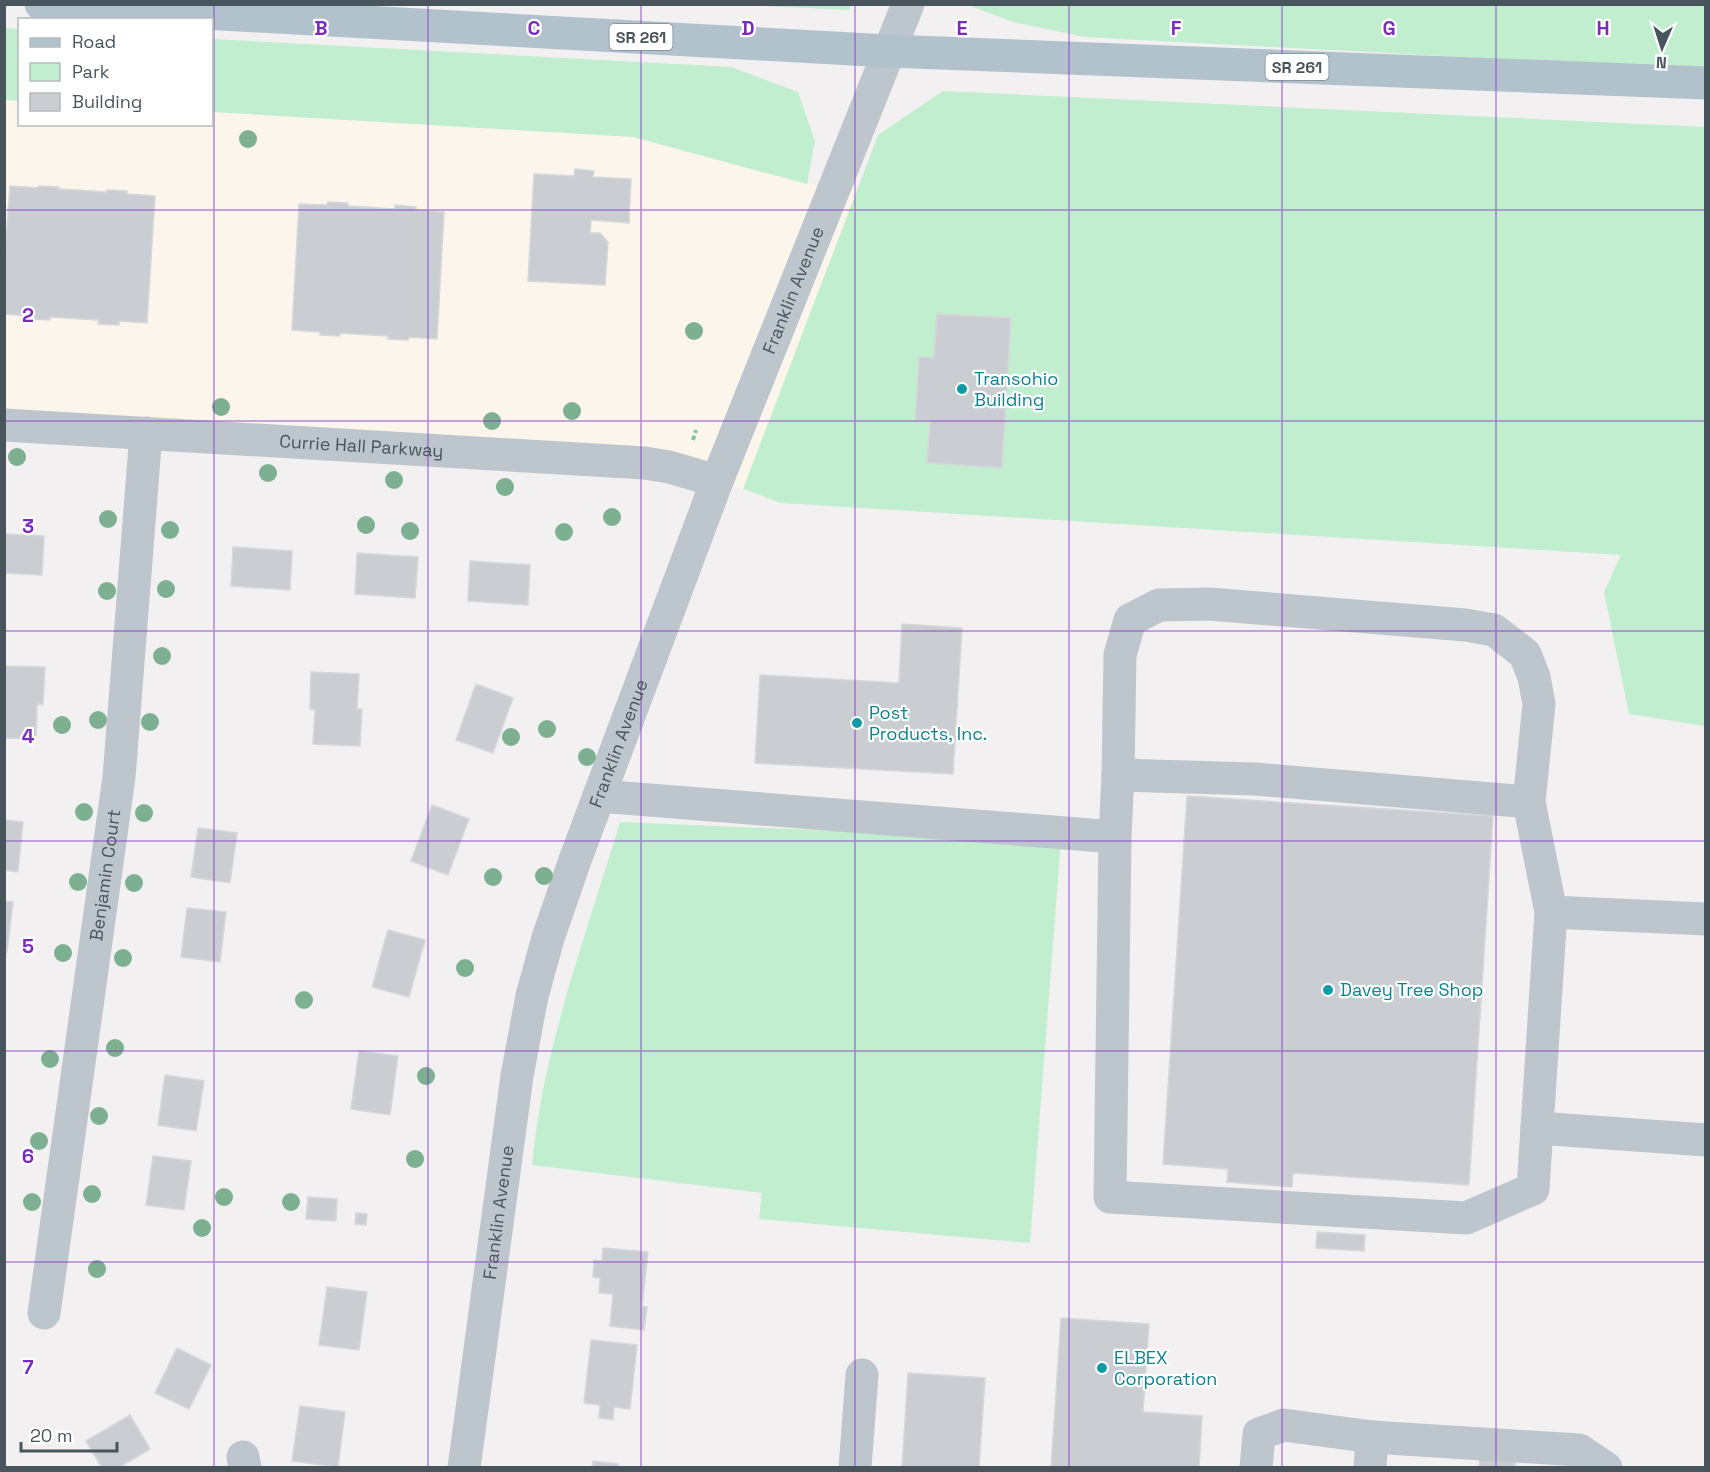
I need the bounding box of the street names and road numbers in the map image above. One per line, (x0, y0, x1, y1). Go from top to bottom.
road number: SR 261 (610, 24, 672, 50)
road number: SR 261 (1266, 54, 1328, 80)
street label: Franklin Avenue (757, 223, 829, 357)
street label: Currie Hall Parkway (279, 429, 444, 462)
street label: Franklin Avenue (584, 676, 653, 811)
street label: Benjamin Court (84, 808, 125, 943)
street label: Franklin Avenue (478, 1144, 519, 1281)

